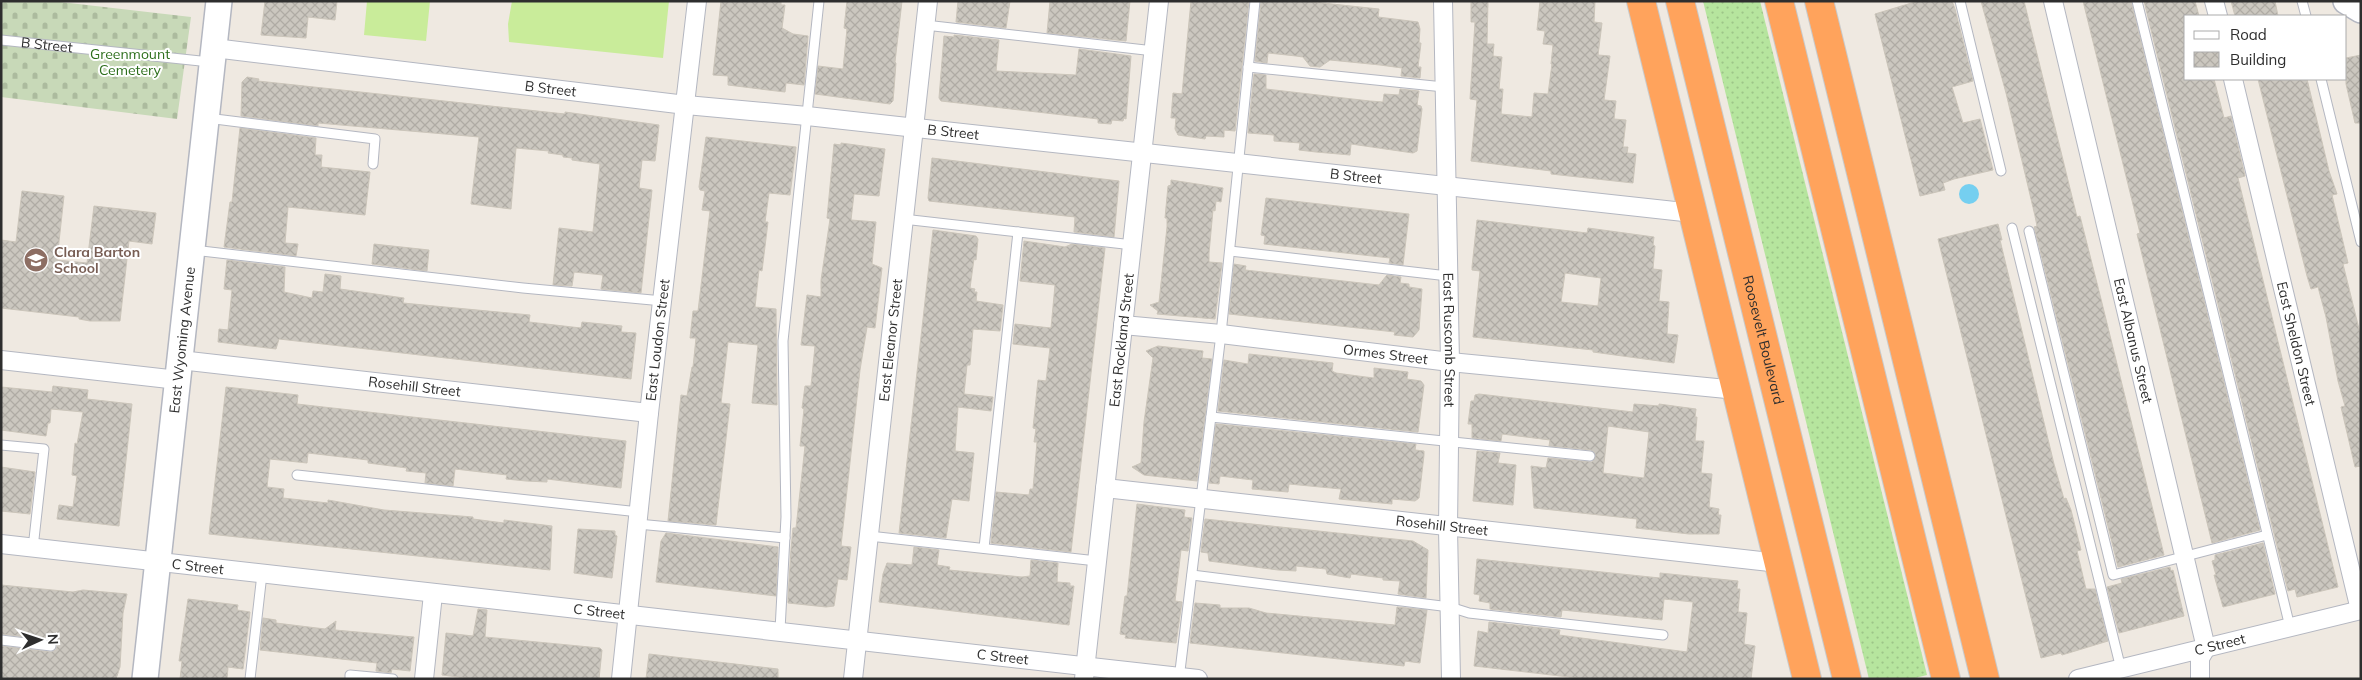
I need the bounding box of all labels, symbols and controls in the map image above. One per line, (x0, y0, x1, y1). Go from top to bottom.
legend (2184, 15, 2347, 80)
text: Road (2230, 25, 2267, 44)
street label: B Street (20, 33, 74, 56)
park label: Greenmount Cemetery (90, 45, 170, 79)
text: Building (2230, 50, 2286, 69)
street label: B Street (524, 77, 578, 101)
street label: B Street (926, 120, 980, 144)
street label: B Street (1329, 164, 1383, 188)
place label: Clara Barton School (54, 243, 140, 277)
school or university icon: Clara Barton School (23, 247, 49, 273)
street label: East Wyoming Avenue (165, 266, 199, 414)
street label: East Rockland Street (1105, 272, 1138, 408)
street label: East Ruscomb Street (1439, 272, 1459, 407)
street label: Roosevelt Boulevard (1739, 273, 1788, 406)
street label: East Albanus Street (2110, 276, 2157, 405)
street label: East Loudon Street (641, 278, 674, 402)
street label: East Eleanor Street (875, 278, 906, 402)
street label: East Sheldon Street (2273, 280, 2320, 407)
street label: Ormes Street (1342, 340, 1429, 368)
street label: Rosehill Street (367, 372, 462, 401)
street label: Rosehill Street (1395, 511, 1489, 540)
street label: C Street (171, 555, 225, 578)
street label: C Street (572, 600, 626, 623)
north arrow (15, 615, 65, 665)
street label: C Street (2192, 629, 2247, 659)
text: N (44, 634, 62, 645)
street label: C Street (976, 645, 1030, 669)

